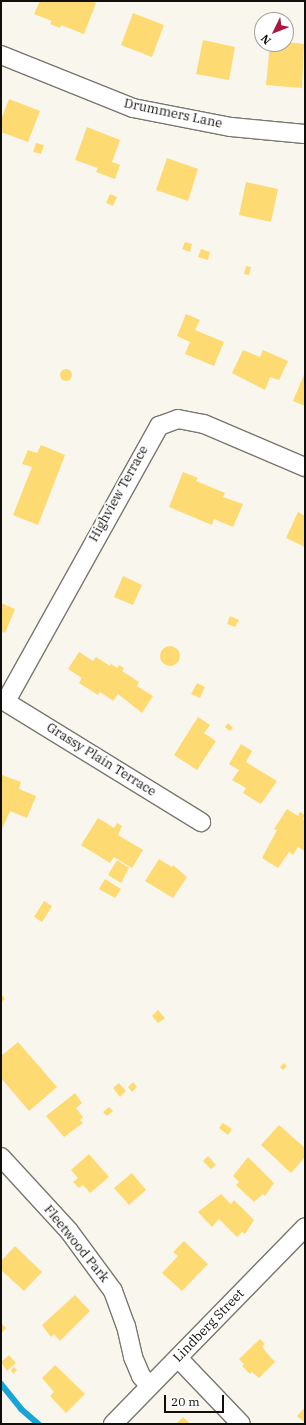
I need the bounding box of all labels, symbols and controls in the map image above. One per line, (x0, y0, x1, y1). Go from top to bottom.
north arrow (254, 12, 294, 52)
text: N (258, 32, 274, 47)
street label: Drummers Lane (122, 96, 224, 132)
street label: Highview Terrace (86, 443, 152, 545)
street label: Grassy Plain Terrace (43, 720, 159, 800)
street label: Fleetwood Park (40, 1202, 112, 1286)
street label: Lindberg Street (170, 1286, 248, 1366)
scale bar (166, 1387, 226, 1413)
text: 20 m (171, 1394, 200, 1409)

